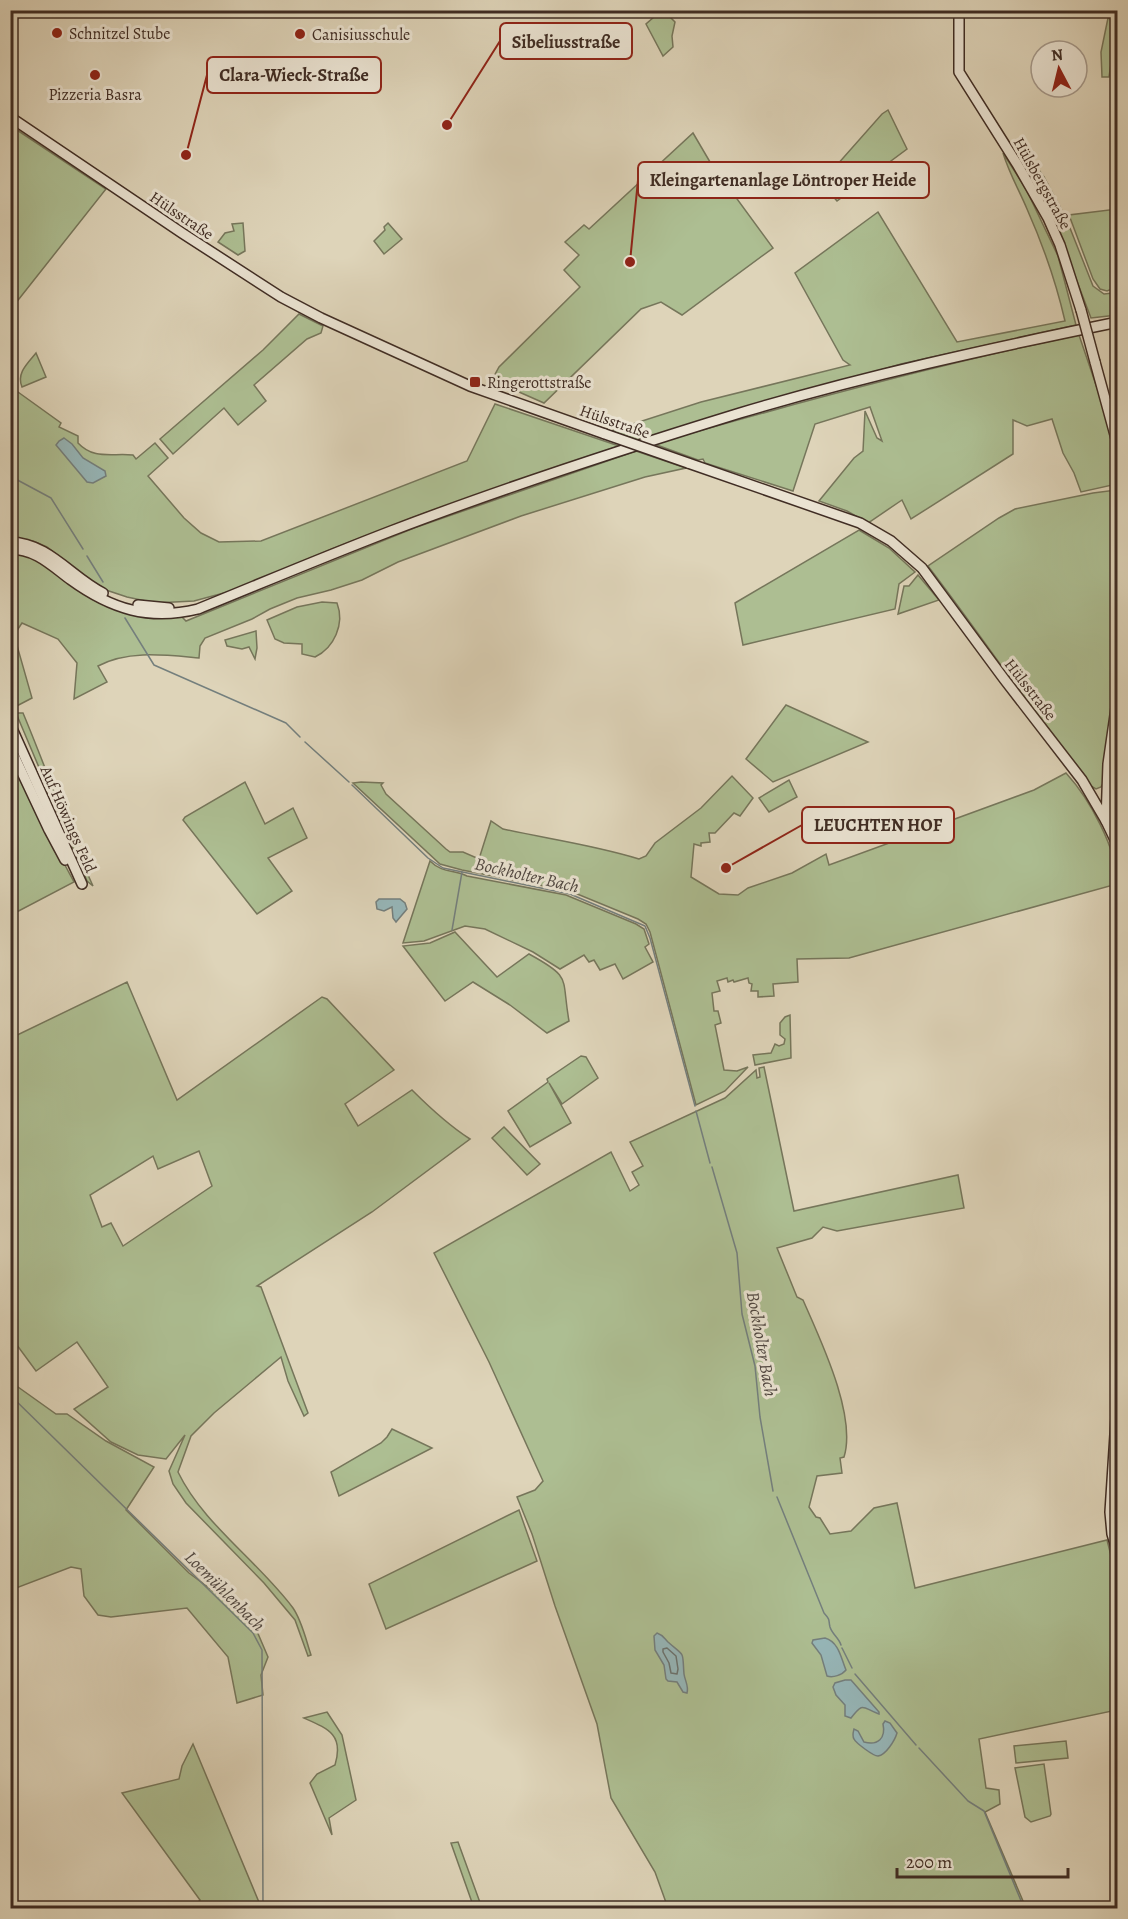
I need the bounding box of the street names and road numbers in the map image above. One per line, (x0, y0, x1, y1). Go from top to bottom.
street label: Hülsbergstraße (1008, 133, 1077, 234)
street label: Hülsstraße (145, 186, 218, 245)
street label: Hülsstraße (577, 400, 653, 444)
street label: Hülsstraße (999, 654, 1061, 725)
street label: Auf Höwings Feld (34, 762, 102, 877)

